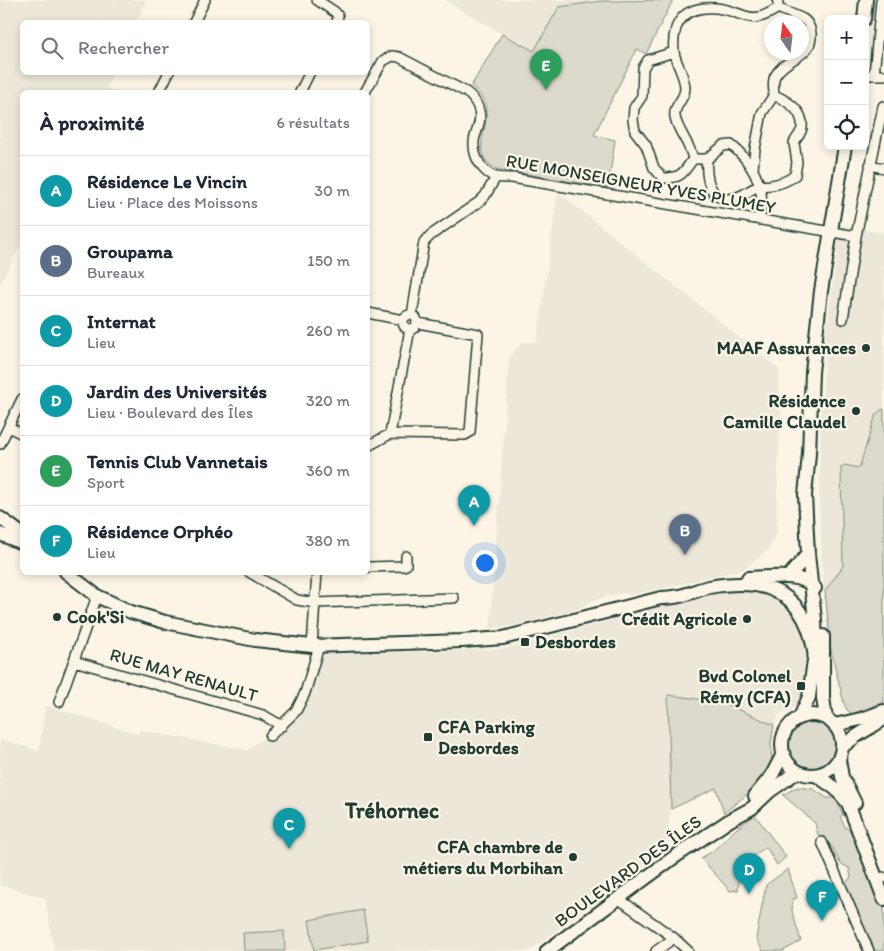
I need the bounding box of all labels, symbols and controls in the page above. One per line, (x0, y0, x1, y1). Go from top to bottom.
north arrow (764, 15, 809, 60)
map controls (824, 15, 869, 150)
button: + (824, 15, 869, 60)
search box (20, 20, 370, 75)
icon: search (38, 34, 66, 62)
text: Rechercher (78, 36, 169, 59)
pin: E (530, 49, 562, 90)
button: − (824, 60, 869, 105)
button: locate (824, 105, 869, 150)
text: À proximité (40, 110, 145, 135)
text: 6 résultats (276, 113, 350, 132)
street label: RUE MONSEIGNEUR YVES PLUMEY (504, 149, 778, 219)
text: Résidence Le Vincin (87, 170, 247, 193)
text: A (51, 181, 61, 200)
text: 30 m (314, 181, 350, 200)
text: Lieu · Place des Moissons (87, 193, 258, 212)
text: Groupama (87, 240, 173, 263)
text: B (51, 251, 61, 270)
text: 150 m (307, 251, 350, 270)
text: Bureaux (87, 263, 145, 282)
text: Internat (87, 310, 156, 333)
text: C (51, 321, 61, 340)
text: 260 m (306, 321, 350, 340)
text: Lieu (87, 333, 116, 352)
place label: MAAF Assurances (717, 337, 856, 359)
marker: MAAF Assurances (860, 342, 872, 354)
text: Jardin des Universités (87, 380, 267, 403)
place label: Résidence Camille Claudel (723, 390, 847, 433)
text: D (51, 391, 61, 410)
text: 320 m (306, 391, 350, 410)
text: Lieu · Boulevard des Îles (87, 403, 253, 422)
marker: Résidence Camille Claudel (850, 405, 862, 417)
text: Tennis Club Vannetais (87, 450, 268, 473)
text: E (52, 461, 60, 480)
text: 360 m (306, 461, 350, 480)
text: Sport (87, 473, 125, 492)
pin: A (458, 485, 490, 526)
pin: B (669, 514, 701, 555)
text: Résidence Orphéo (87, 520, 233, 543)
text: F (52, 531, 60, 550)
text: 380 m (306, 531, 350, 550)
text: Lieu (87, 543, 116, 562)
your location (472, 550, 498, 576)
place label: Cook'Si (67, 606, 124, 628)
place label: Crédit Agricole (621, 608, 737, 630)
marker: Cook'Si (51, 611, 63, 623)
marker: Crédit Agricole (741, 613, 753, 625)
place label: Desbordes (535, 631, 616, 653)
marker: Desbordes (519, 636, 531, 648)
street label: RUE MAY RENAULT (107, 643, 261, 707)
place label: Bvd Colonel Rémy (CFA) (698, 665, 792, 708)
marker: Bvd Colonel Rémy (CFA) (795, 680, 807, 692)
place label: CFA Parking Desbordes (438, 716, 536, 759)
marker: CFA Parking Desbordes (422, 731, 434, 743)
district label: Tréhornec (344, 797, 439, 824)
pin: C (273, 808, 305, 849)
street label: BOULEVARD DES ÎLES (550, 810, 706, 932)
place label: CFA chambre de métiers du Morbihan (402, 836, 564, 879)
marker: CFA chambre de métiers du Morbihan (567, 851, 579, 863)
pin: D (733, 853, 765, 894)
pin: F (806, 880, 838, 921)

